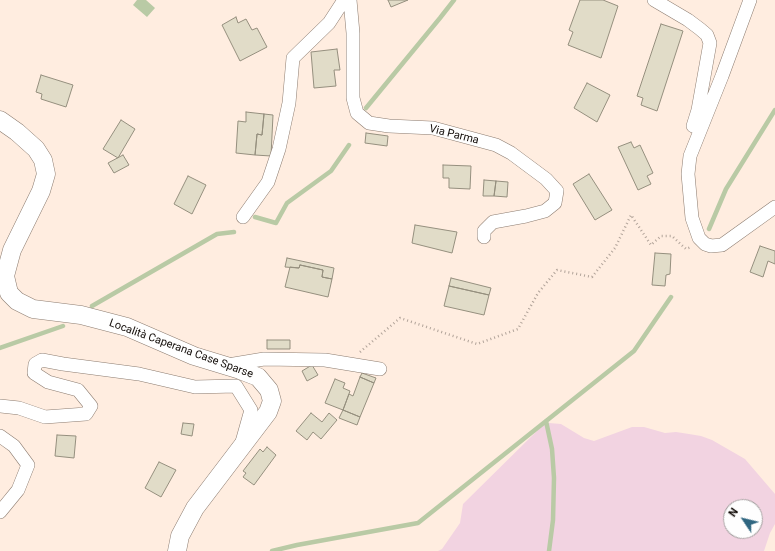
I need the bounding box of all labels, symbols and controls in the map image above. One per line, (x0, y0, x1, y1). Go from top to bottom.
street label: Via Parma (428, 122, 480, 148)
street label: Località Caperana Case Sparse (107, 317, 255, 381)
north arrow (723, 499, 763, 539)
text: N (726, 506, 741, 519)

